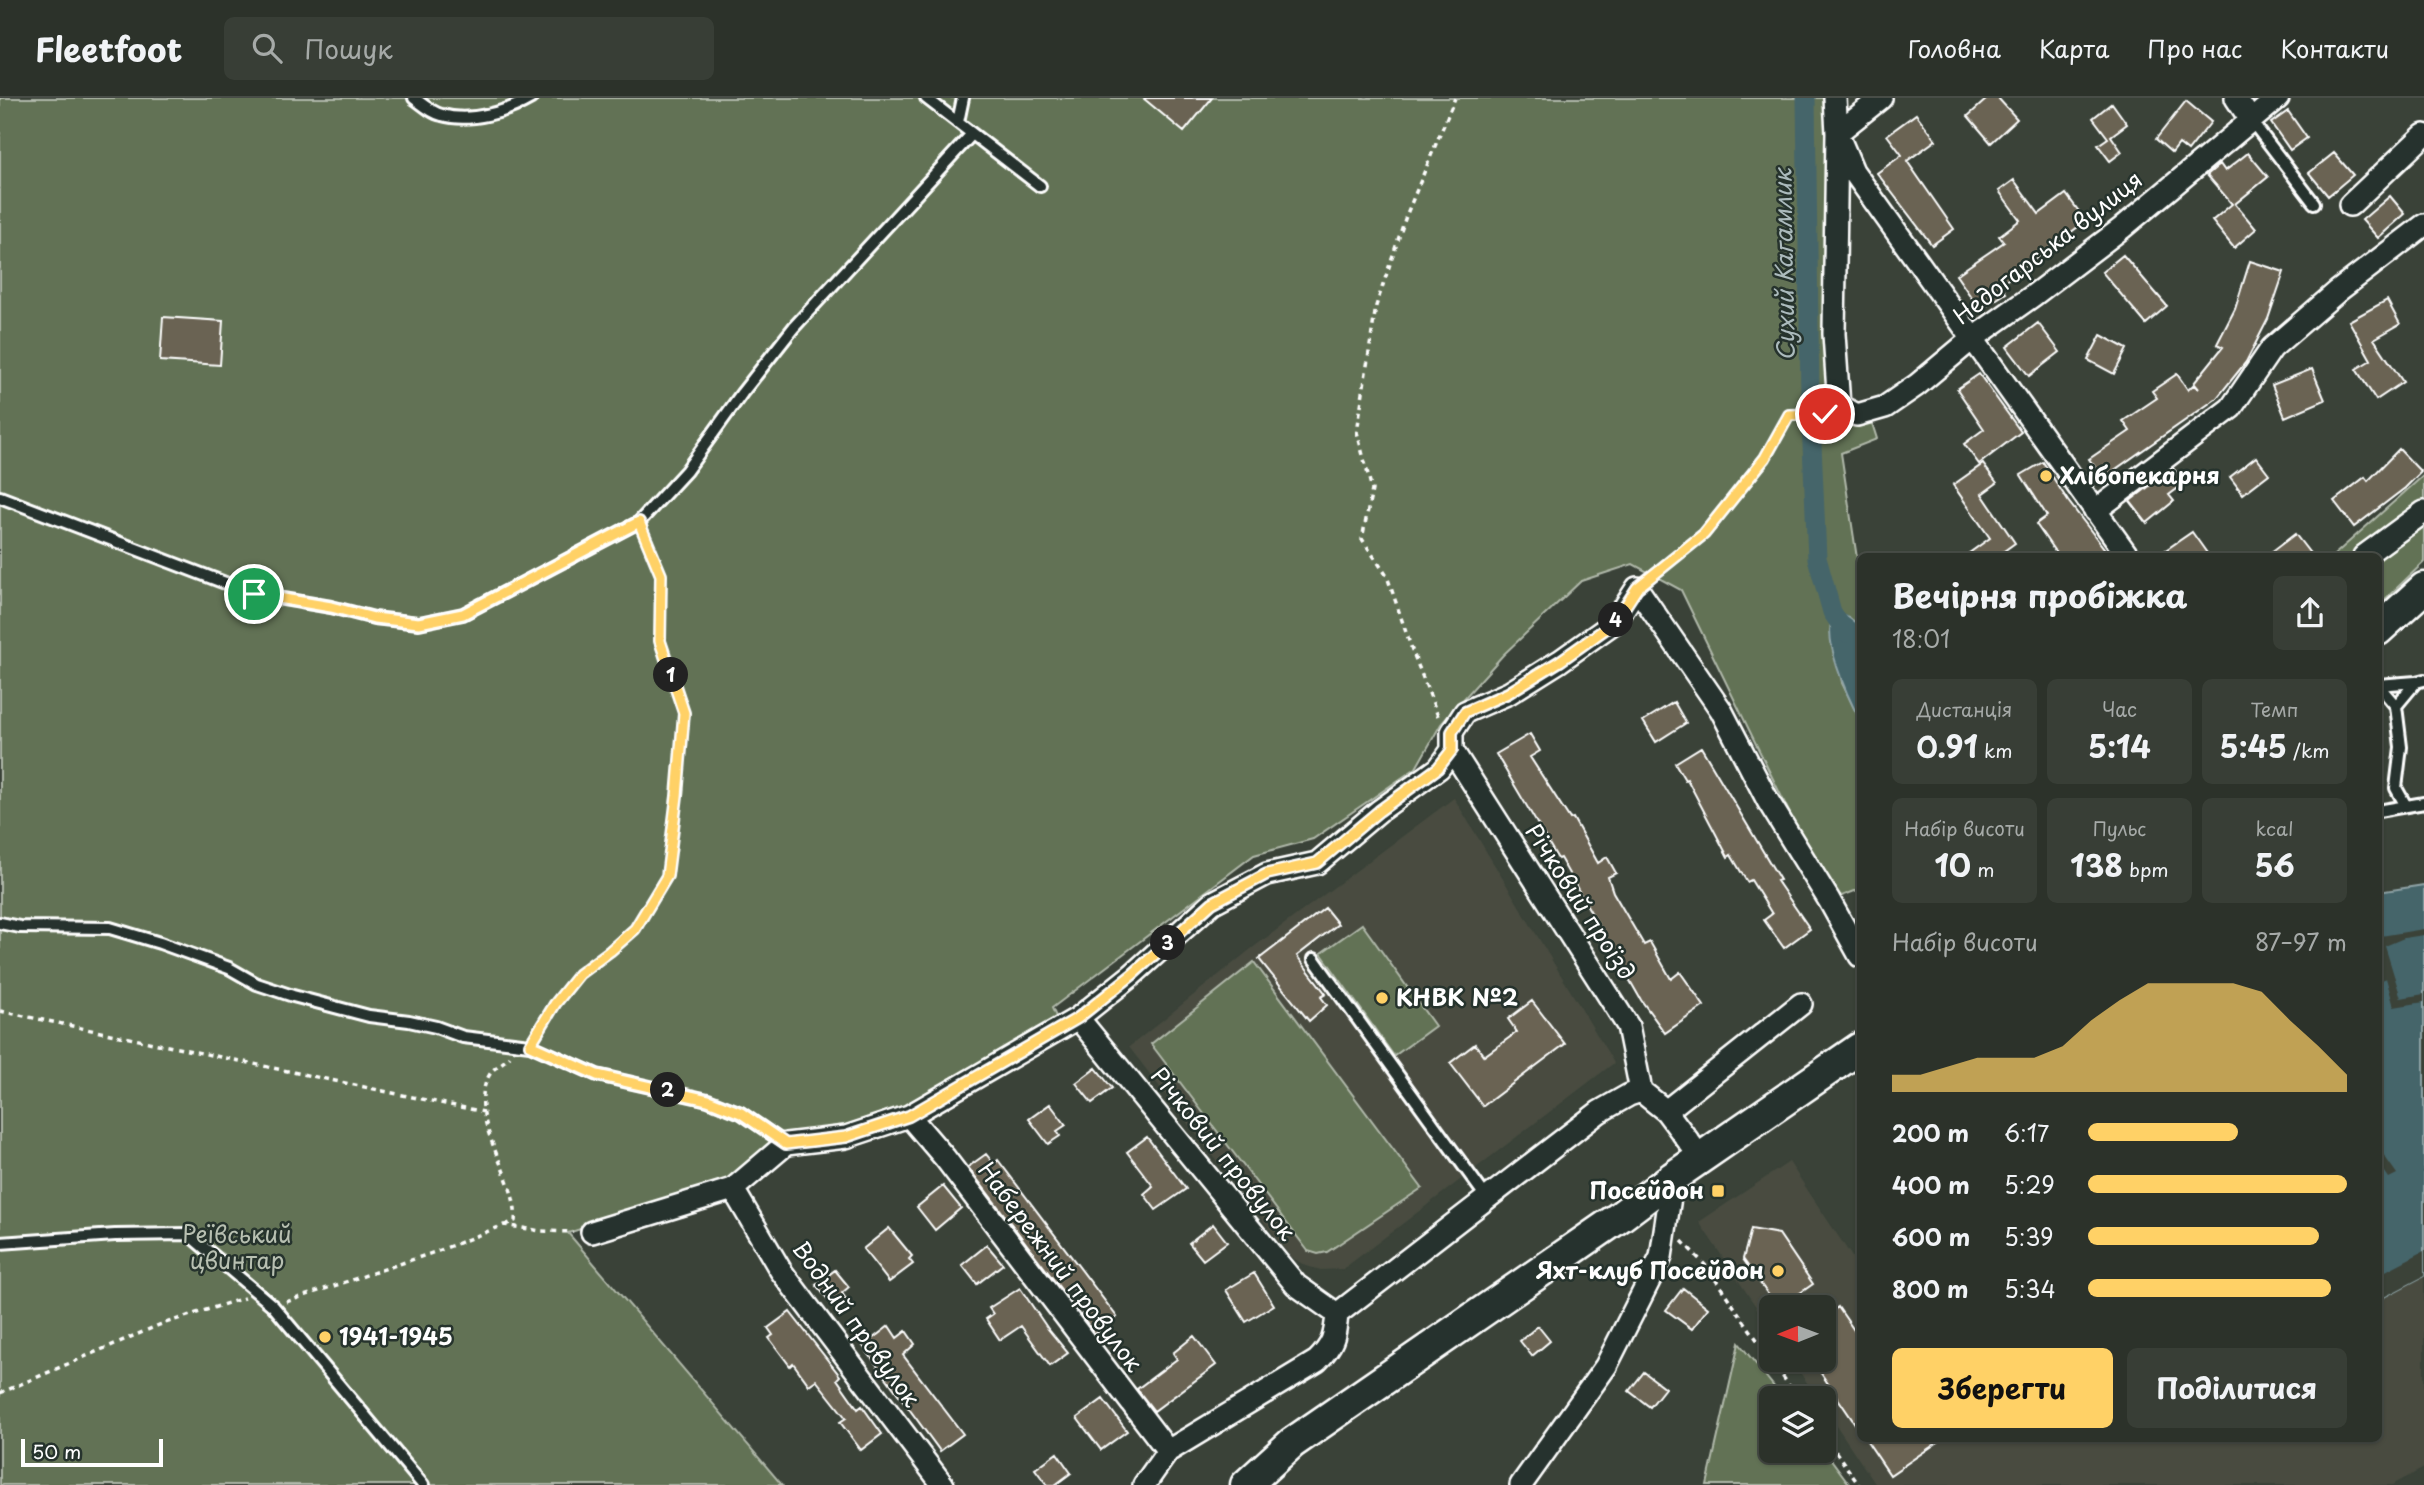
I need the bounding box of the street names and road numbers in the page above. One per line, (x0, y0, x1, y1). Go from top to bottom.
street label: Недогарська вулиця (1945, 162, 2149, 332)
street label: Річковий проїзд (1517, 816, 1645, 986)
street label: Річковий провулок (1143, 1059, 1305, 1248)
street label: Набережний провулок (970, 1154, 1152, 1379)
street label: Водний провулок (785, 1233, 930, 1414)

